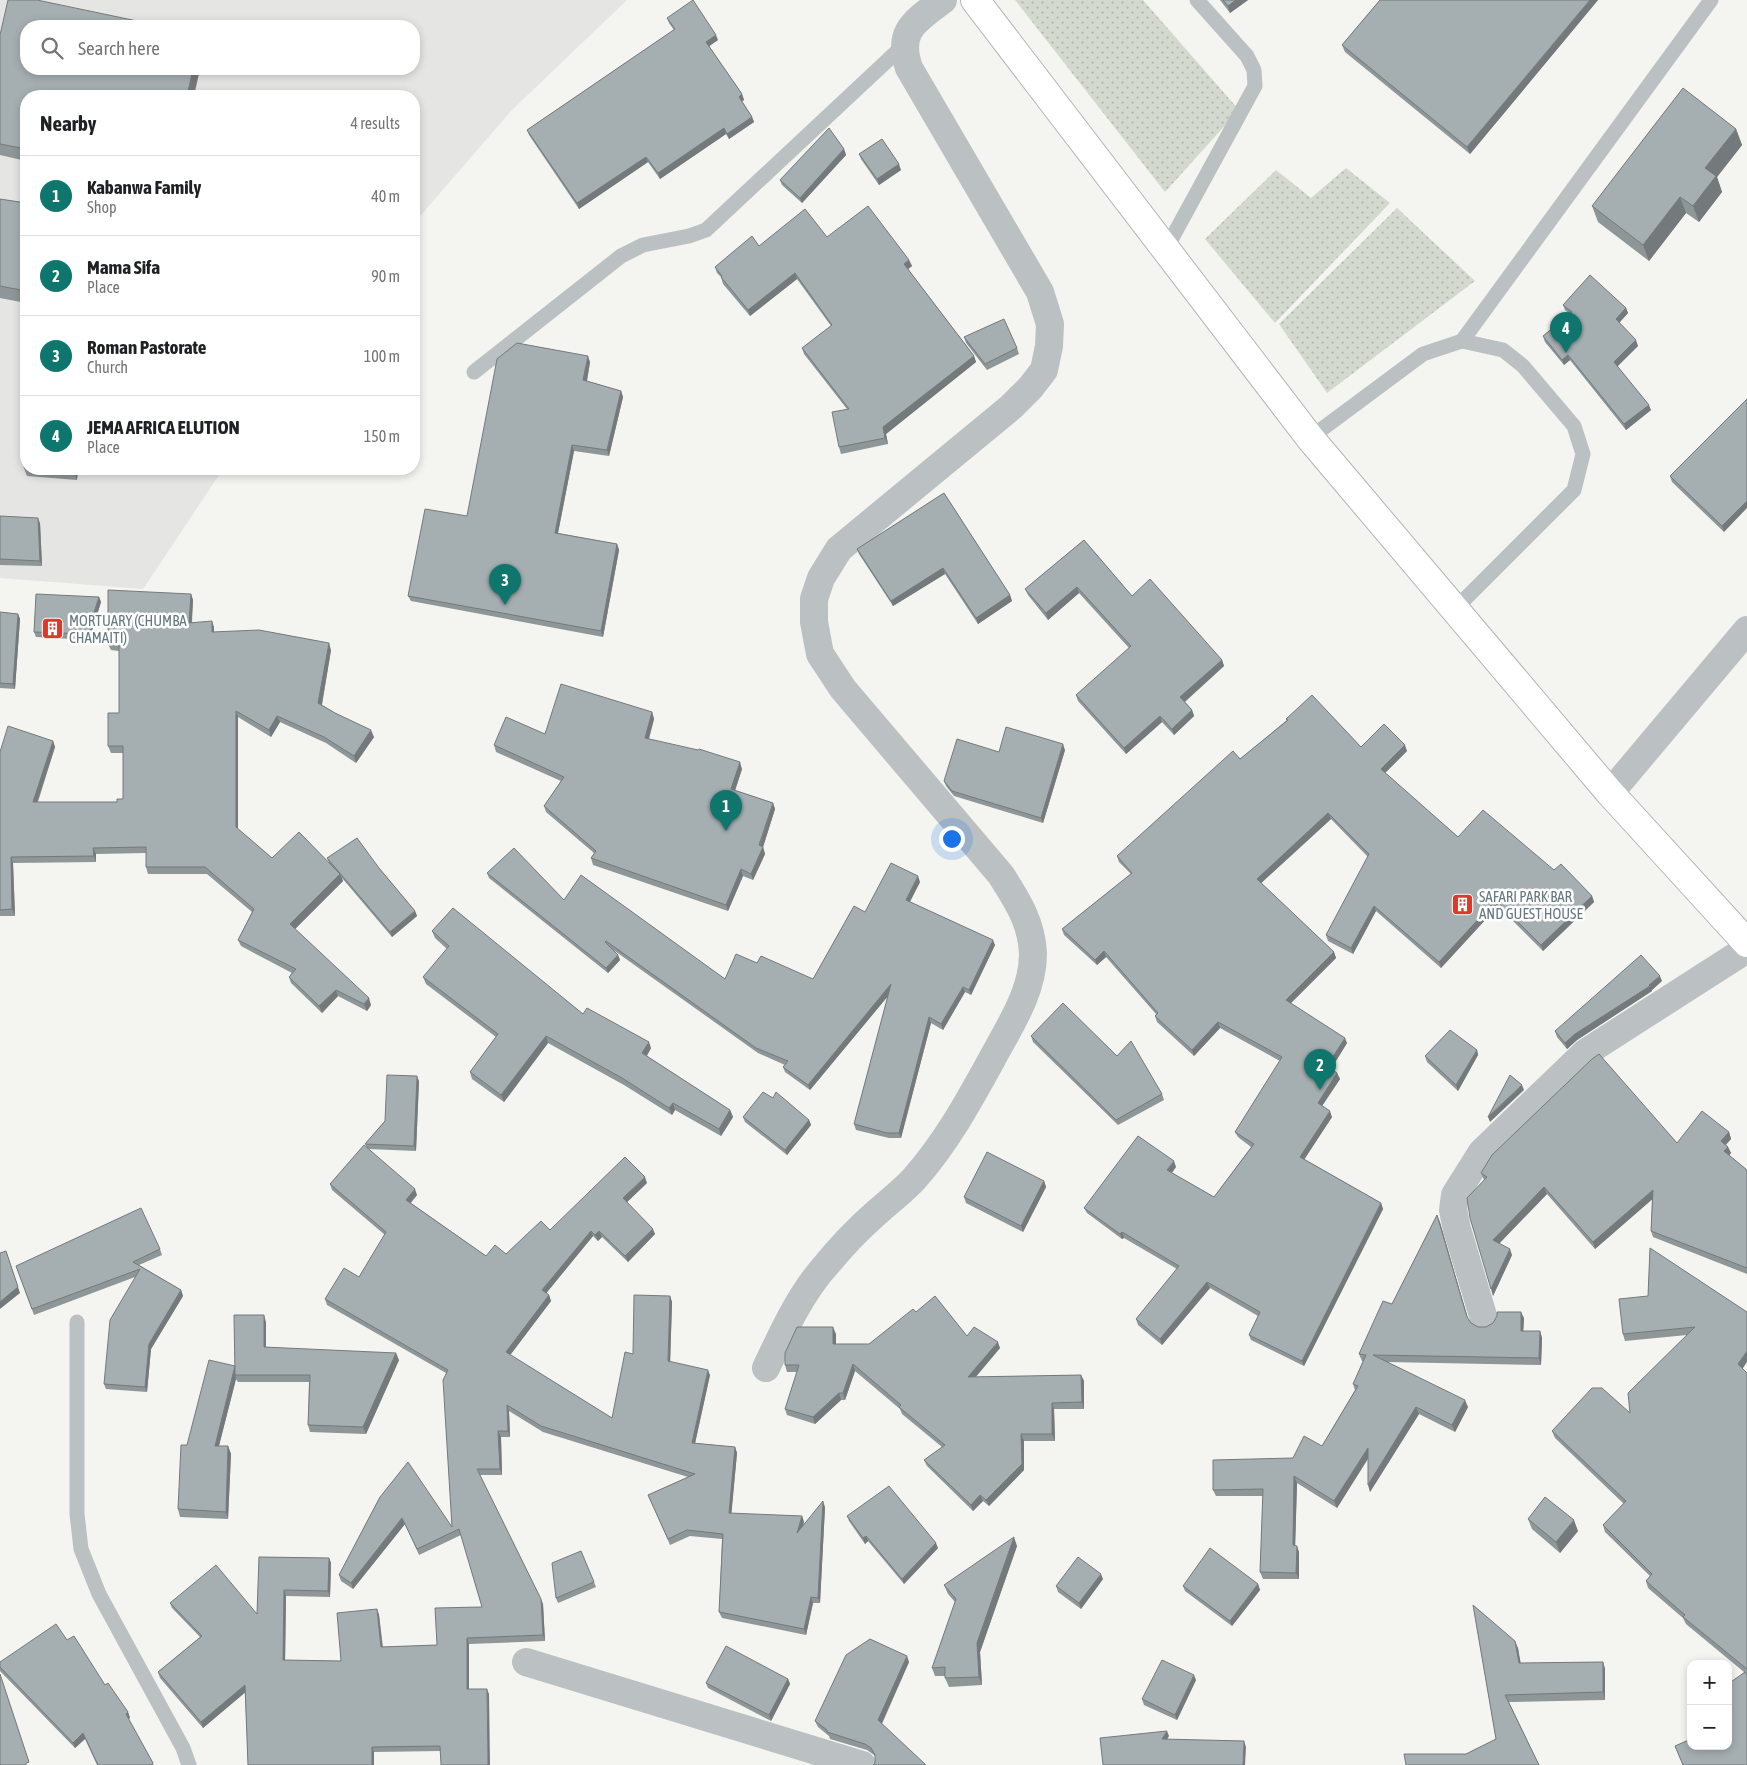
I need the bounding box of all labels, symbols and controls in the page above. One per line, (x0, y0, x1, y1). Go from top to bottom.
search box (20, 20, 420, 75)
icon: search (38, 34, 66, 62)
text: Search here (78, 37, 160, 59)
text: Nearby (40, 111, 96, 135)
text: 4 results (350, 114, 400, 132)
text: Kabanwa Family (87, 176, 201, 198)
text: 1 (52, 187, 60, 205)
text: 40 m (371, 187, 400, 205)
text: Shop (87, 198, 117, 216)
text: Mama Sifa (87, 256, 160, 278)
text: 2 (52, 267, 60, 285)
text: 90 m (371, 267, 400, 285)
text: Place (87, 278, 120, 296)
pin: 4 (1550, 312, 1582, 353)
text: Roman Pastorate (87, 336, 206, 358)
text: 3 (52, 347, 60, 365)
text: 100 m (364, 347, 400, 365)
text: Church (87, 358, 128, 376)
text: JEMA AFRICA ELUTION (87, 416, 240, 438)
text: 4 (52, 427, 60, 445)
text: 150 m (364, 427, 400, 445)
text: Place (87, 438, 120, 456)
pin: 3 (489, 564, 521, 605)
place label: MORTUARY (CHUMBA CHAMAITI) (69, 612, 187, 646)
building icon: MORTUARY (CHUMBA CHAMAITI) (41, 617, 65, 641)
pin: 1 (710, 790, 742, 831)
your location (939, 826, 965, 852)
place label: SAFARI PARK BAR AND GUEST HOUSE (1479, 888, 1583, 922)
building icon: SAFARI PARK BAR AND GUEST HOUSE (1451, 893, 1475, 917)
pin: 2 (1304, 1049, 1336, 1090)
map controls (1687, 1660, 1732, 1750)
button: + (1687, 1660, 1732, 1705)
button: − (1687, 1705, 1732, 1750)

